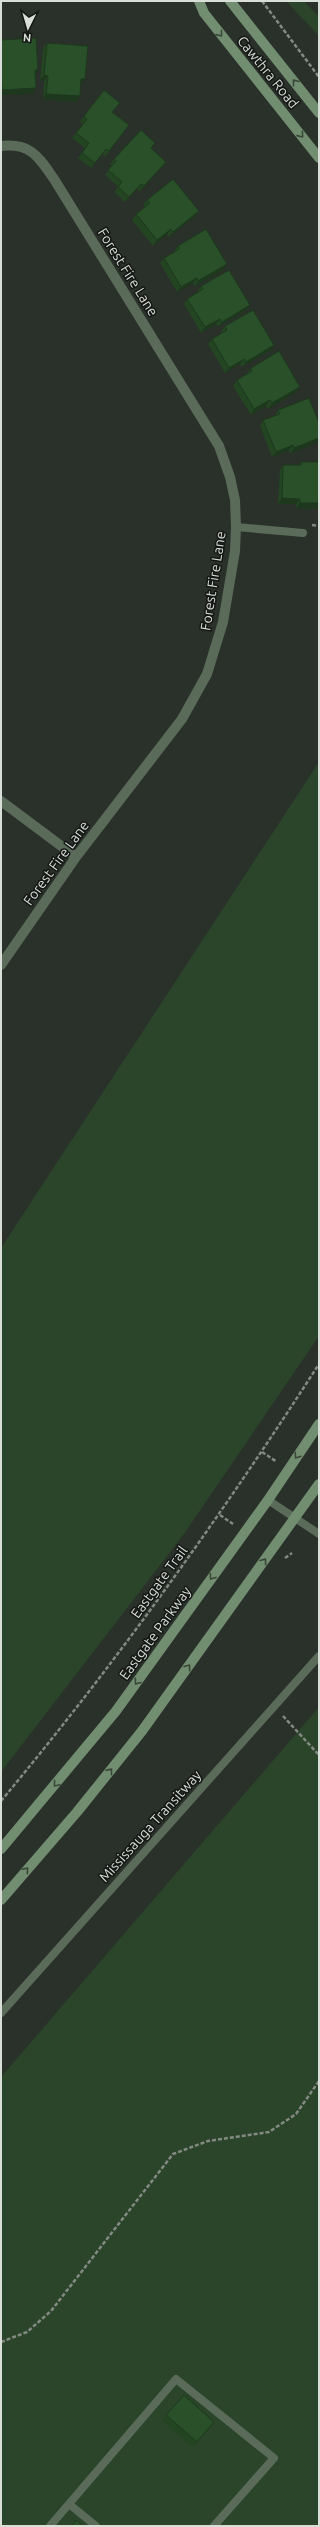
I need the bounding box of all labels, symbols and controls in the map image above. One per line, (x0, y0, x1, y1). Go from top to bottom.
north arrow (8, 8, 48, 48)
one-way arrow (215, 29, 222, 36)
text: N (23, 32, 32, 44)
street label: Cawthra Road (234, 33, 302, 111)
one-way arrow (292, 80, 299, 87)
one-way arrow (296, 131, 303, 138)
street label: Forest Fire Lane (95, 225, 161, 319)
street label: Forest Fire Lane (197, 530, 229, 632)
street label: Forest Fire Lane (20, 818, 92, 908)
one-way arrow (295, 1452, 302, 1459)
street label: Eastgate Trail (128, 1543, 191, 1621)
one-way arrow (259, 1559, 266, 1566)
one-way arrow (210, 1572, 217, 1579)
street label: Eastgate Parkway (116, 1583, 194, 1683)
one-way arrow (183, 1664, 190, 1671)
one-way arrow (135, 1678, 142, 1685)
street label: Mississauga Transitway (96, 1767, 204, 1885)
one-way arrow (105, 1768, 112, 1775)
one-way arrow (53, 1779, 60, 1786)
one-way arrow (22, 1867, 29, 1875)

